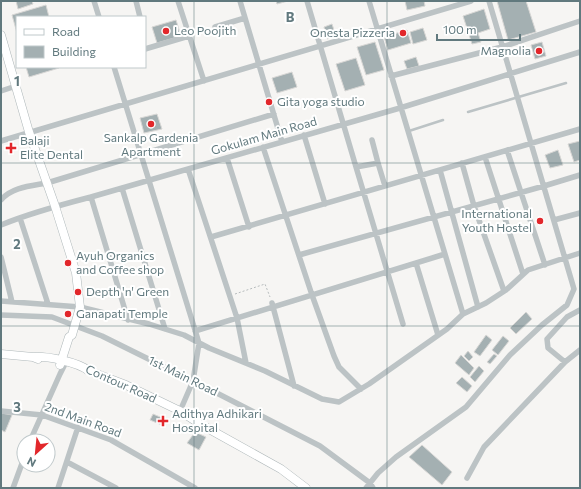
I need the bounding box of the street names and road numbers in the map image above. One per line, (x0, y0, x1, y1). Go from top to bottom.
street label: Gokulam Main Road (209, 113, 318, 157)
street label: 1st Main Road (146, 352, 221, 398)
street label: Contour Road (84, 361, 159, 405)
street label: 2nd Main Road (43, 399, 124, 439)

